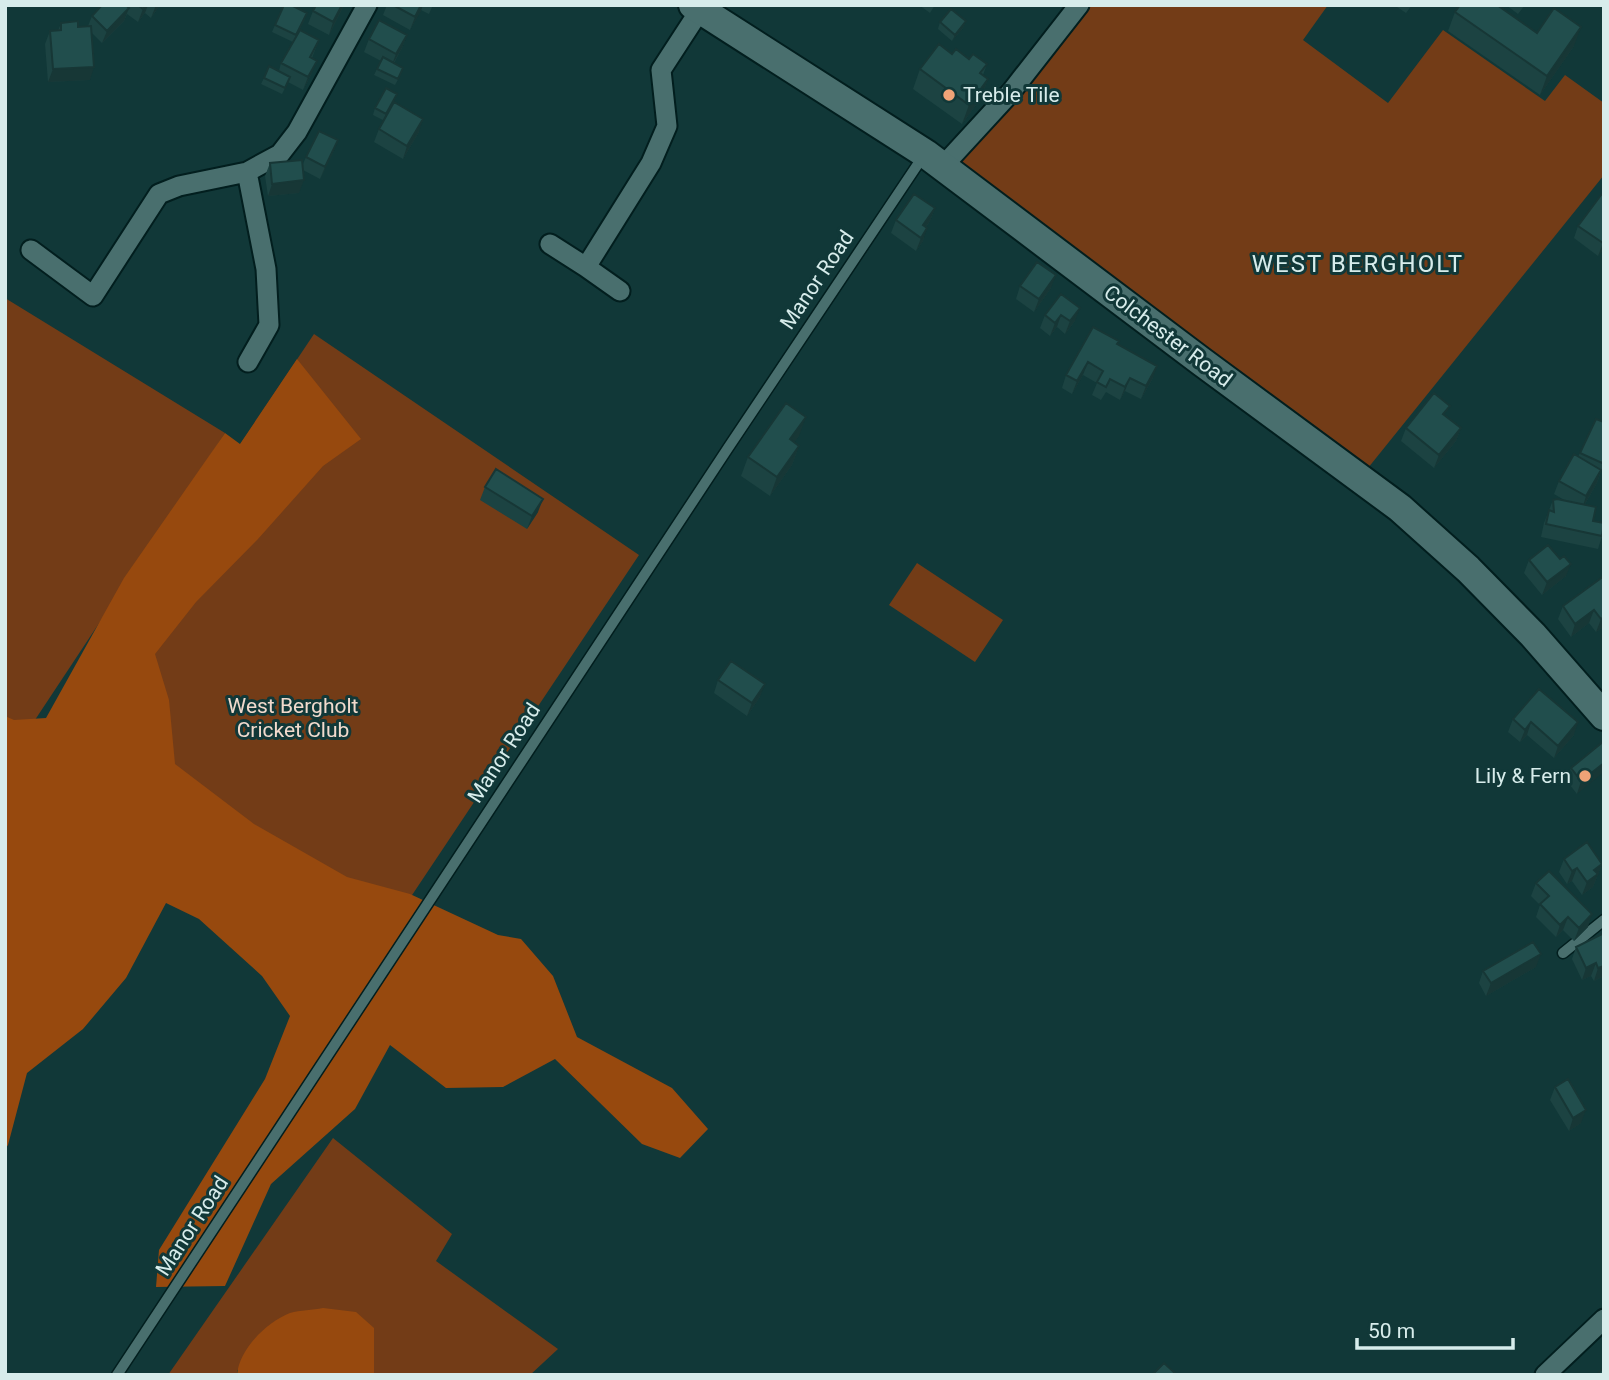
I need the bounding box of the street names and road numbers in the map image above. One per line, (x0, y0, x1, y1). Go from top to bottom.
street label: Manor Road (775, 226, 859, 334)
street label: Colchester Road (1099, 280, 1237, 392)
street label: Manor Road (463, 699, 545, 807)
street label: Manor Road (151, 1172, 233, 1280)

